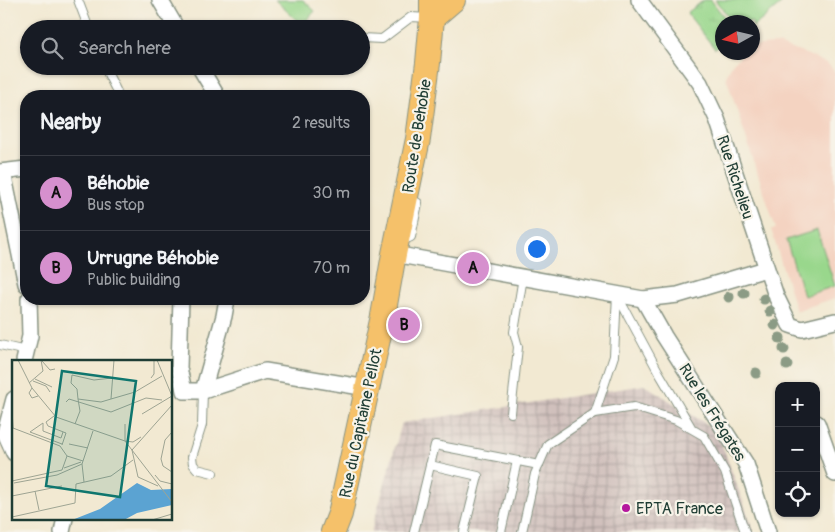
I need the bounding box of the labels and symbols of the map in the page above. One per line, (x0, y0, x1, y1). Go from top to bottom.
north arrow (715, 15, 760, 60)
street label: Route de Behobie (398, 78, 436, 194)
street label: Rue Richelieu (712, 133, 758, 222)
your location (524, 236, 550, 262)
pin: A (457, 249, 489, 287)
pin: B (388, 306, 420, 344)
street label: Rue du Capitaine Pellot (335, 346, 387, 500)
inset map (12, 360, 172, 520)
street label: Rue les Frégates (674, 360, 750, 465)
place label: EPTA France (636, 499, 723, 519)
marker: EPTA France (620, 502, 632, 514)

